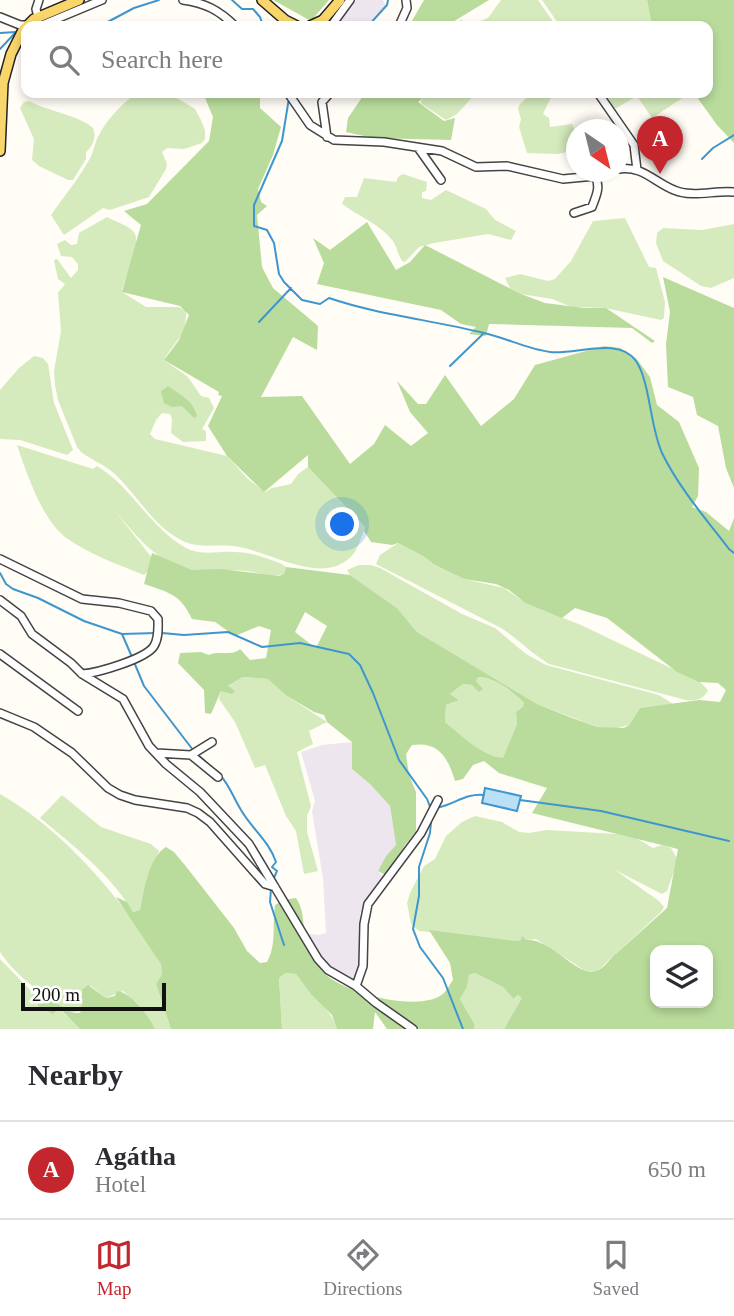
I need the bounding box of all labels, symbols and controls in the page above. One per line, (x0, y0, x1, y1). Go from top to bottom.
search box (21, 21, 713, 98)
icon: search (45, 41, 83, 79)
text: Search here (101, 45, 223, 74)
pin: A (637, 116, 683, 174)
north arrow (566, 119, 629, 182)
your location (325, 507, 359, 541)
map controls (650, 945, 713, 1008)
button: layers (650, 945, 713, 1008)
scale bar (21, 980, 166, 1012)
text: 200 m (32, 984, 80, 1005)
text: Nearby (28, 1058, 123, 1091)
text: Agátha (95, 1142, 176, 1171)
text: A (43, 1157, 59, 1182)
text: 650 m (648, 1157, 706, 1182)
text: Hotel (95, 1172, 146, 1197)
tab: Map (95, 1236, 133, 1300)
tab: Directions (323, 1236, 402, 1300)
tab: Saved (592, 1236, 639, 1300)

